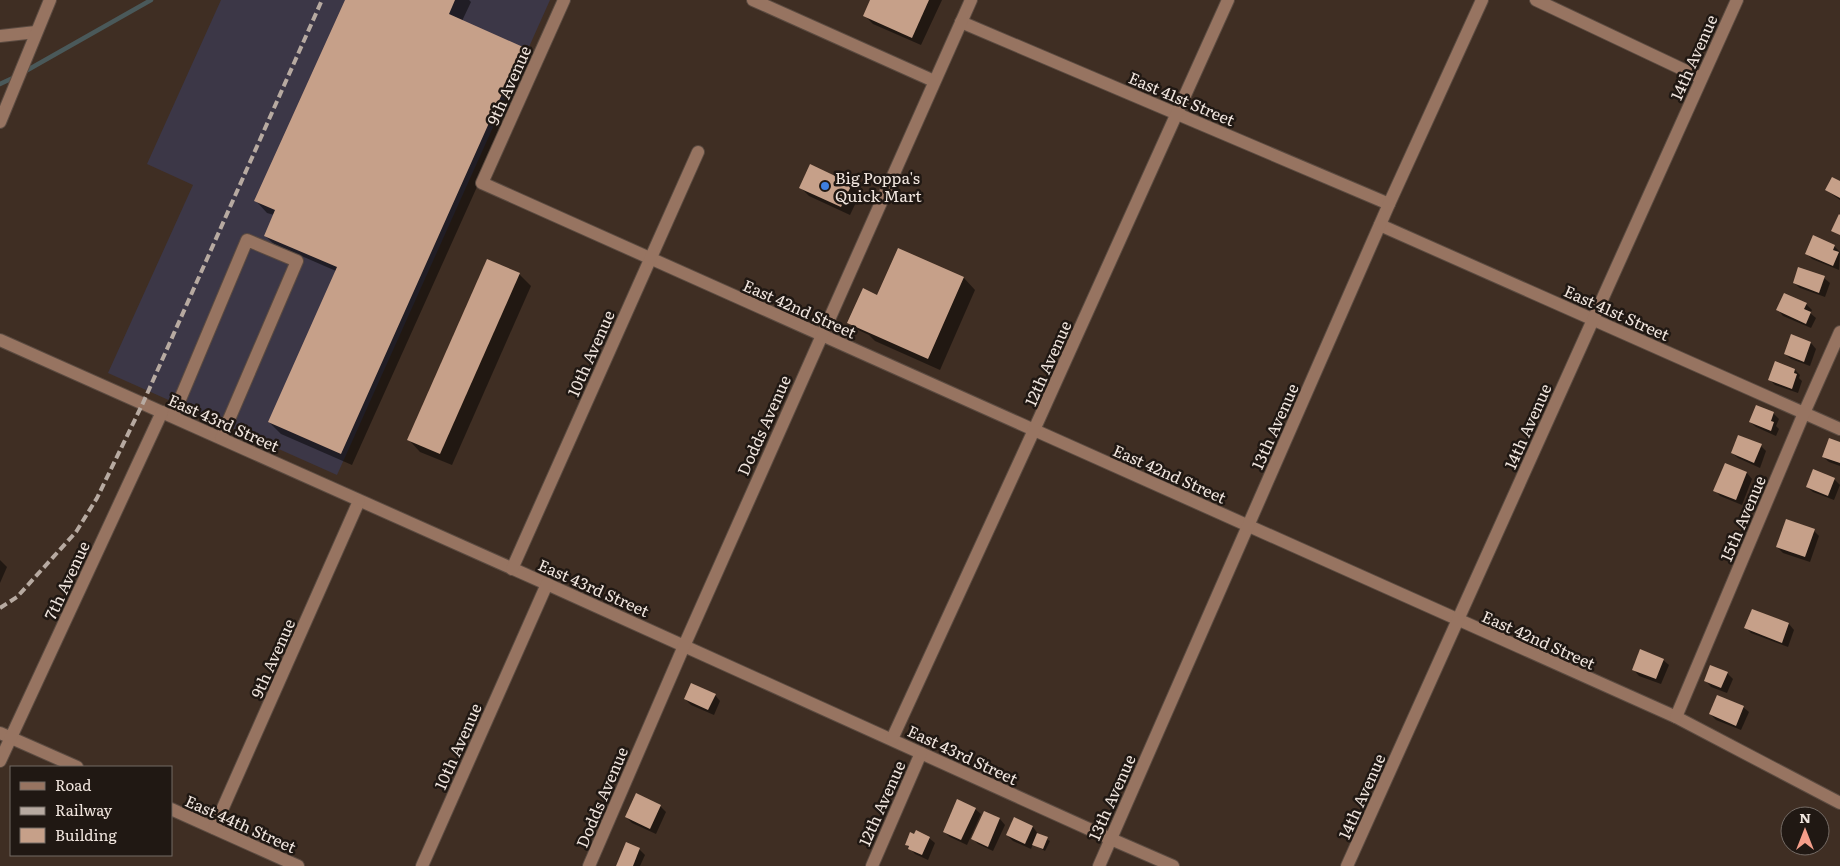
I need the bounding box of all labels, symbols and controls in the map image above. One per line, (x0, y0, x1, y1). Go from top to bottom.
street label: 14th Avenue (1664, 10, 1722, 104)
street label: 9th Avenue (480, 41, 536, 129)
street label: East 41st Street (1125, 65, 1239, 131)
place label: Big Poppa's Quick Mart (835, 165, 922, 207)
marker: Big Poppa's Quick Mart (819, 180, 831, 192)
street label: East 42nd Street (740, 272, 861, 344)
street label: East 41st Street (1560, 278, 1674, 346)
street label: 10th Avenue (560, 306, 620, 400)
street label: 12th Avenue (1018, 317, 1076, 409)
street label: Dodds Avenue (730, 371, 796, 479)
street label: 13th Avenue (1244, 379, 1304, 473)
street label: 14th Avenue (1498, 379, 1556, 473)
street label: East 43rd Street (165, 387, 284, 457)
street label: East 42nd Street (1110, 437, 1231, 509)
street label: 15th Avenue (1713, 471, 1771, 565)
street label: 7th Avenue (37, 537, 95, 623)
street label: East 43rd Street (535, 552, 654, 622)
street label: East 42nd Street (1479, 603, 1600, 675)
street label: 9th Avenue (244, 614, 300, 702)
street label: 10th Avenue (427, 699, 487, 793)
street label: East 43rd Street (904, 718, 1023, 790)
street label: Dodds Avenue (569, 743, 633, 851)
street label: 14th Avenue (1332, 749, 1390, 843)
street label: 13th Avenue (1081, 750, 1141, 844)
street label: 12th Avenue (852, 757, 910, 849)
legend (10, 766, 172, 856)
text: Road (55, 773, 91, 796)
street label: East 44th Street (182, 788, 301, 858)
text: Railway (55, 798, 113, 821)
north arrow (1780, 806, 1830, 856)
text: N (1799, 807, 1811, 827)
text: Building (55, 823, 117, 846)

